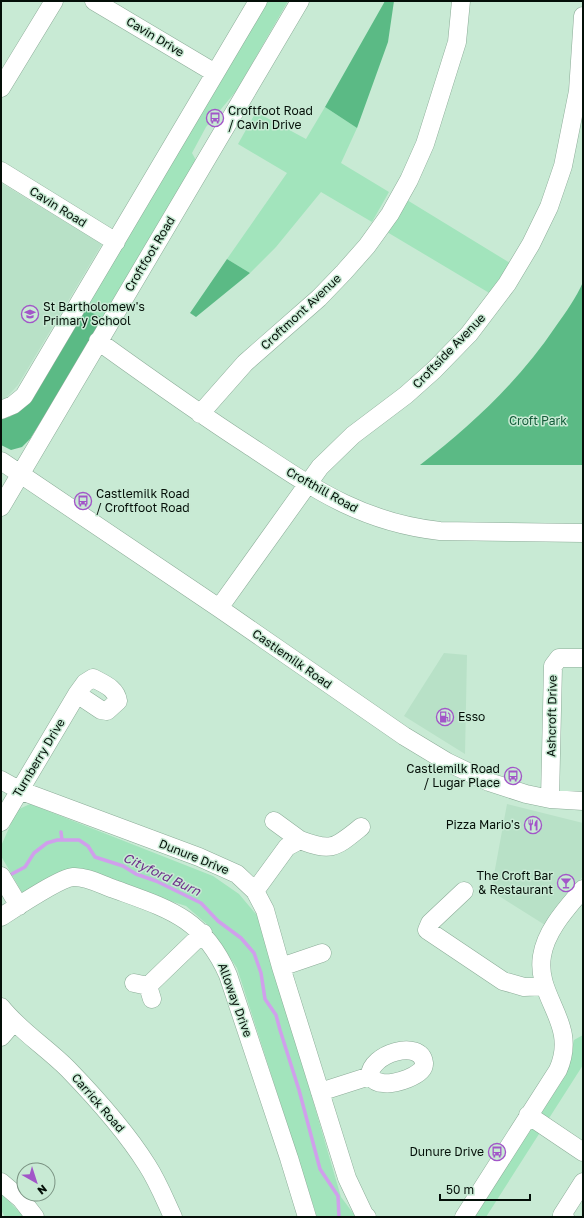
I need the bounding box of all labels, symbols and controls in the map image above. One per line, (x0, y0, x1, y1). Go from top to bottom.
street label: Cavin Drive (124, 13, 187, 60)
place label: Croftfoot Road / Cavin Drive (228, 103, 313, 132)
bus stop icon: Croftfoot Road / Cavin Drive (205, 108, 225, 128)
street label: Cavin Road (27, 183, 90, 230)
street label: Croftfoot Road (121, 213, 178, 294)
street label: Croftmont Avenue (257, 271, 344, 353)
place label: St Bartholomew's Primary School (43, 299, 145, 328)
school or university icon: St Bartholomew's Primary School (20, 304, 40, 324)
street label: Croftside Avenue (409, 310, 488, 391)
park label: Croft Park (509, 413, 567, 428)
street label: Crofthill Road (284, 464, 361, 515)
place label: Castlemilk Road / Croftfoot Road (96, 486, 190, 515)
bus stop icon: Castlemilk Road / Croftfoot Road (73, 491, 93, 511)
street label: Castlemilk Road (250, 626, 335, 692)
street label: Ashcroft Drive (543, 675, 560, 757)
fuel station icon: Esso (435, 707, 455, 727)
place label: Esso (458, 709, 485, 724)
street label: Turnberry Drive (9, 716, 68, 800)
place label: Castlemilk Road / Lugar Place (406, 761, 500, 790)
bus stop icon: Castlemilk Road / Lugar Place (503, 766, 523, 786)
restaurant icon: Pizza Mario's (523, 815, 543, 835)
place label: Pizza Mario's (446, 817, 520, 832)
street label: Dunure Drive (157, 836, 232, 877)
water label: Cityford Burn (121, 849, 204, 899)
place label: The Croft Bar & Restaurant (477, 868, 553, 897)
bar icon: The Croft Bar & Restaurant (556, 873, 576, 893)
street label: Alloway Drive (215, 961, 256, 1039)
street label: Carrick Road (69, 1070, 128, 1135)
bus stop icon: Dunure Drive (487, 1142, 507, 1162)
place label: Dunure Drive (409, 1144, 484, 1159)
north arrow (16, 1162, 56, 1202)
scale bar (440, 1176, 530, 1202)
text: N (35, 1182, 50, 1198)
text: 50 m (446, 1182, 474, 1197)

